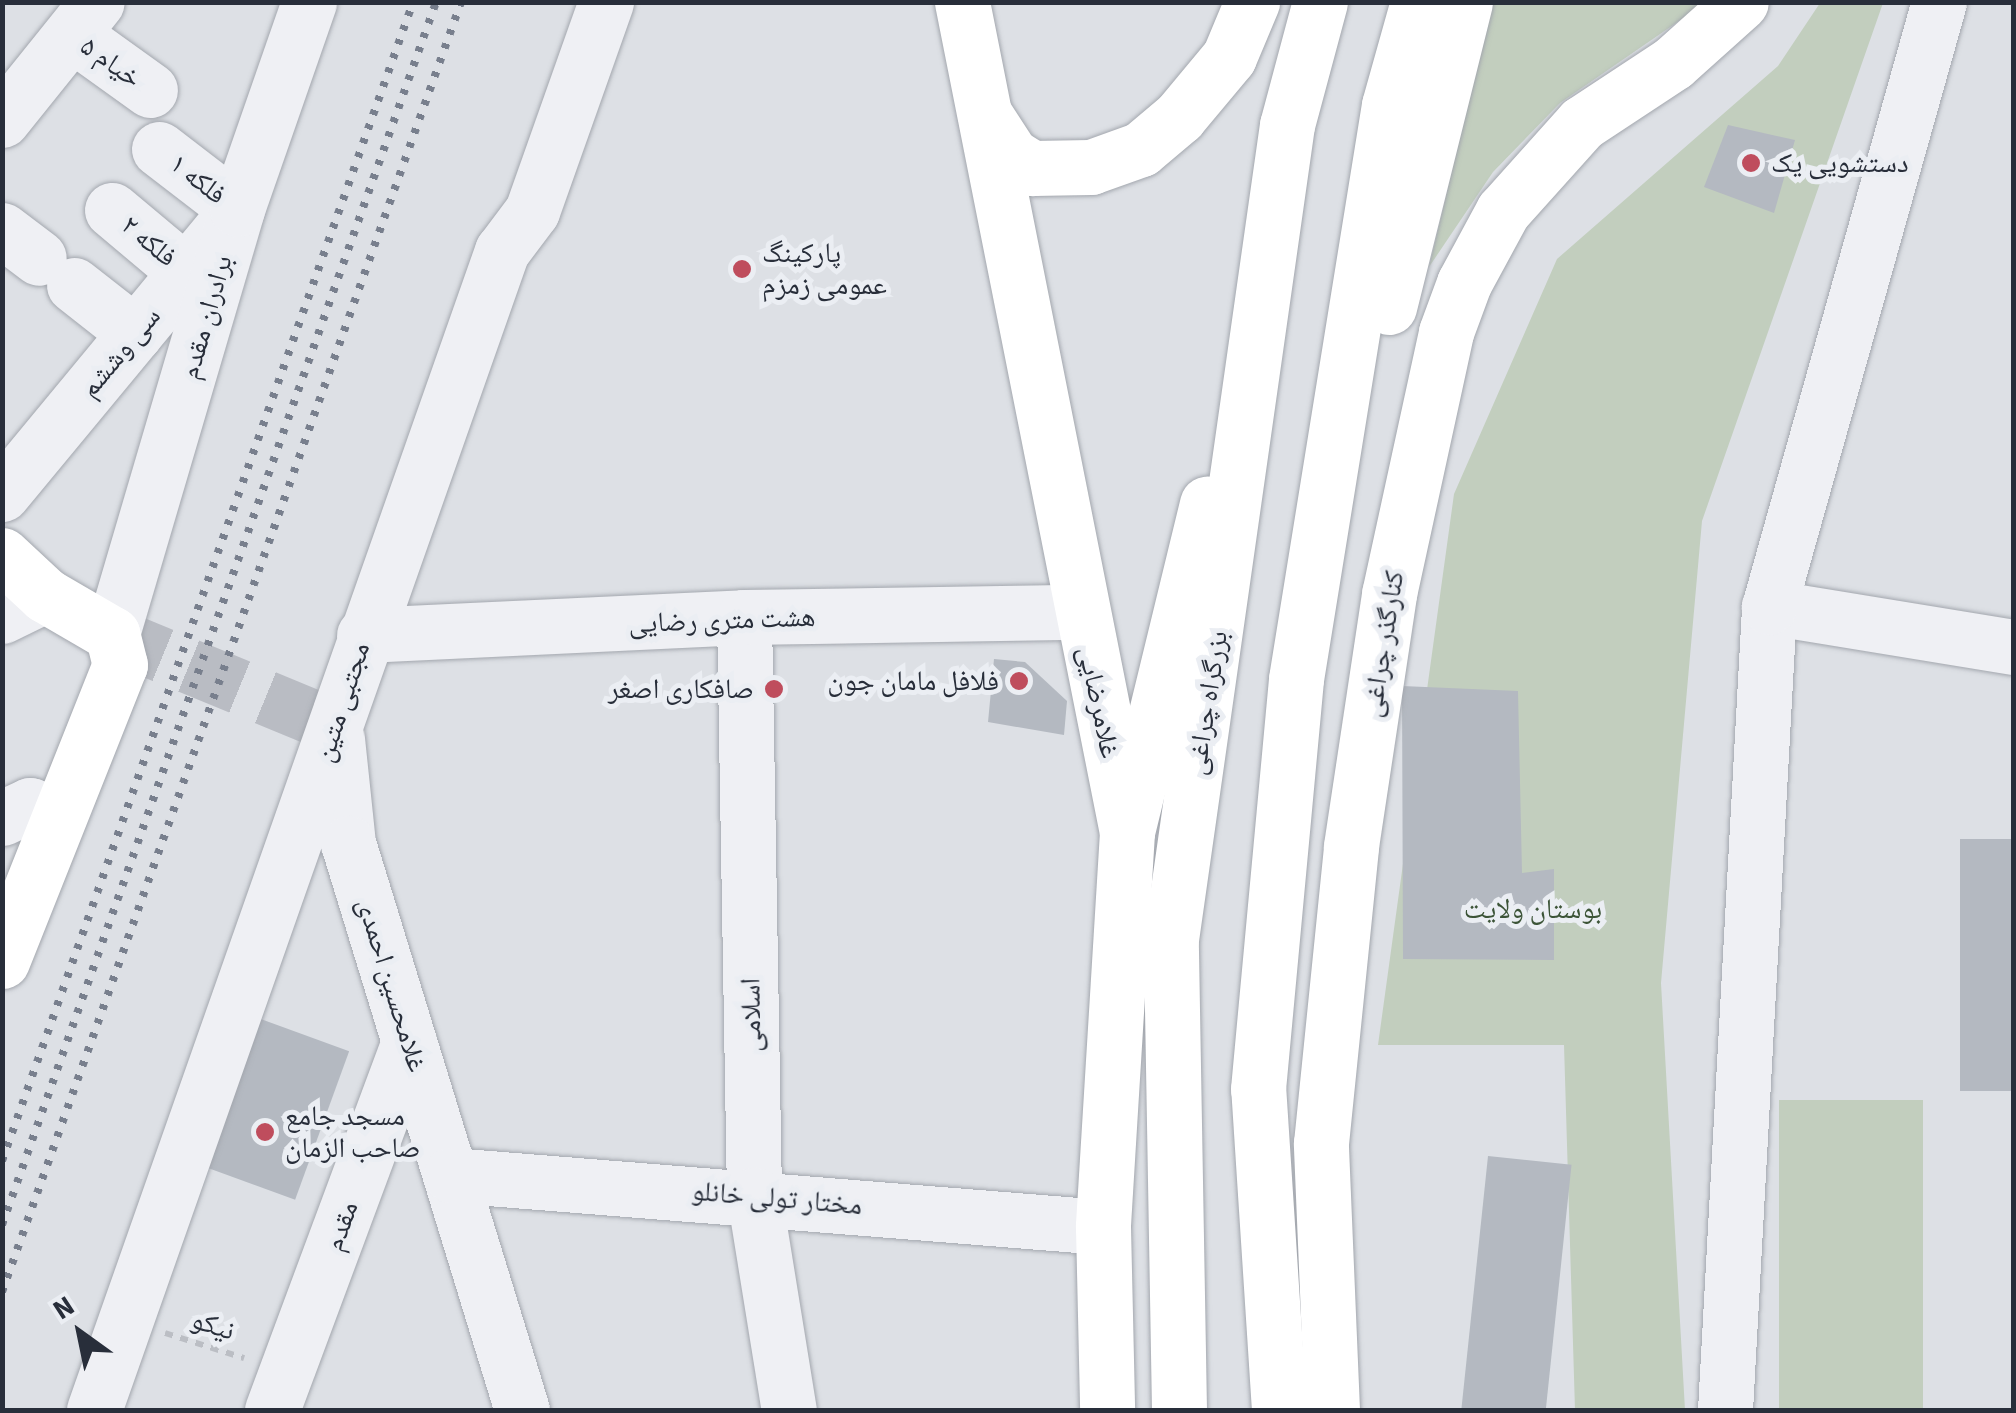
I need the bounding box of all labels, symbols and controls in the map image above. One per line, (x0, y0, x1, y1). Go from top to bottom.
street label: خیام ۵ (74, 29, 148, 95)
place label: دستشویی یک (1771, 146, 1909, 180)
street label: فلکه ۱ (163, 147, 233, 211)
marker: دستشویی یک (1740, 152, 1762, 174)
street label: فلکه ۲ (114, 208, 184, 274)
place label: پارکینگ عمومی زمزم (762, 236, 887, 302)
street label: برادران مقدم (172, 251, 240, 383)
marker: پارکینگ عمومی زمزم (731, 258, 753, 280)
street label: سی وششم (72, 300, 168, 404)
street label: کنارگذر چراغی (1355, 568, 1411, 720)
street label: هشت متری رضایی (628, 600, 816, 640)
street label: بزرگراه چراغی (1179, 628, 1235, 778)
street label: مجتبی متین (307, 638, 377, 766)
street label: غلامرضایی (1071, 643, 1127, 761)
place label: فلافل مامان جون (827, 664, 999, 698)
marker: فلافل مامان جون (1008, 670, 1030, 692)
place label: صافکاری اصغر (608, 672, 754, 706)
marker: صافکاری اصغر (763, 678, 785, 700)
park label: بوستان ولایت (1464, 892, 1602, 926)
street label: غلامحسین احمدی (350, 894, 434, 1076)
street label: اسلامی (734, 978, 768, 1052)
place label: مسجد جامع صاحب الزمان (285, 1099, 421, 1165)
marker: مسجد جامع صاحب الزمان (254, 1121, 276, 1143)
street label: مختار تولی خانلو (690, 1174, 864, 1222)
street label: مقدم (317, 1196, 365, 1256)
north arrow (30, 1283, 130, 1383)
text: N (45, 1286, 82, 1330)
street label: نیکو (187, 1302, 239, 1348)

